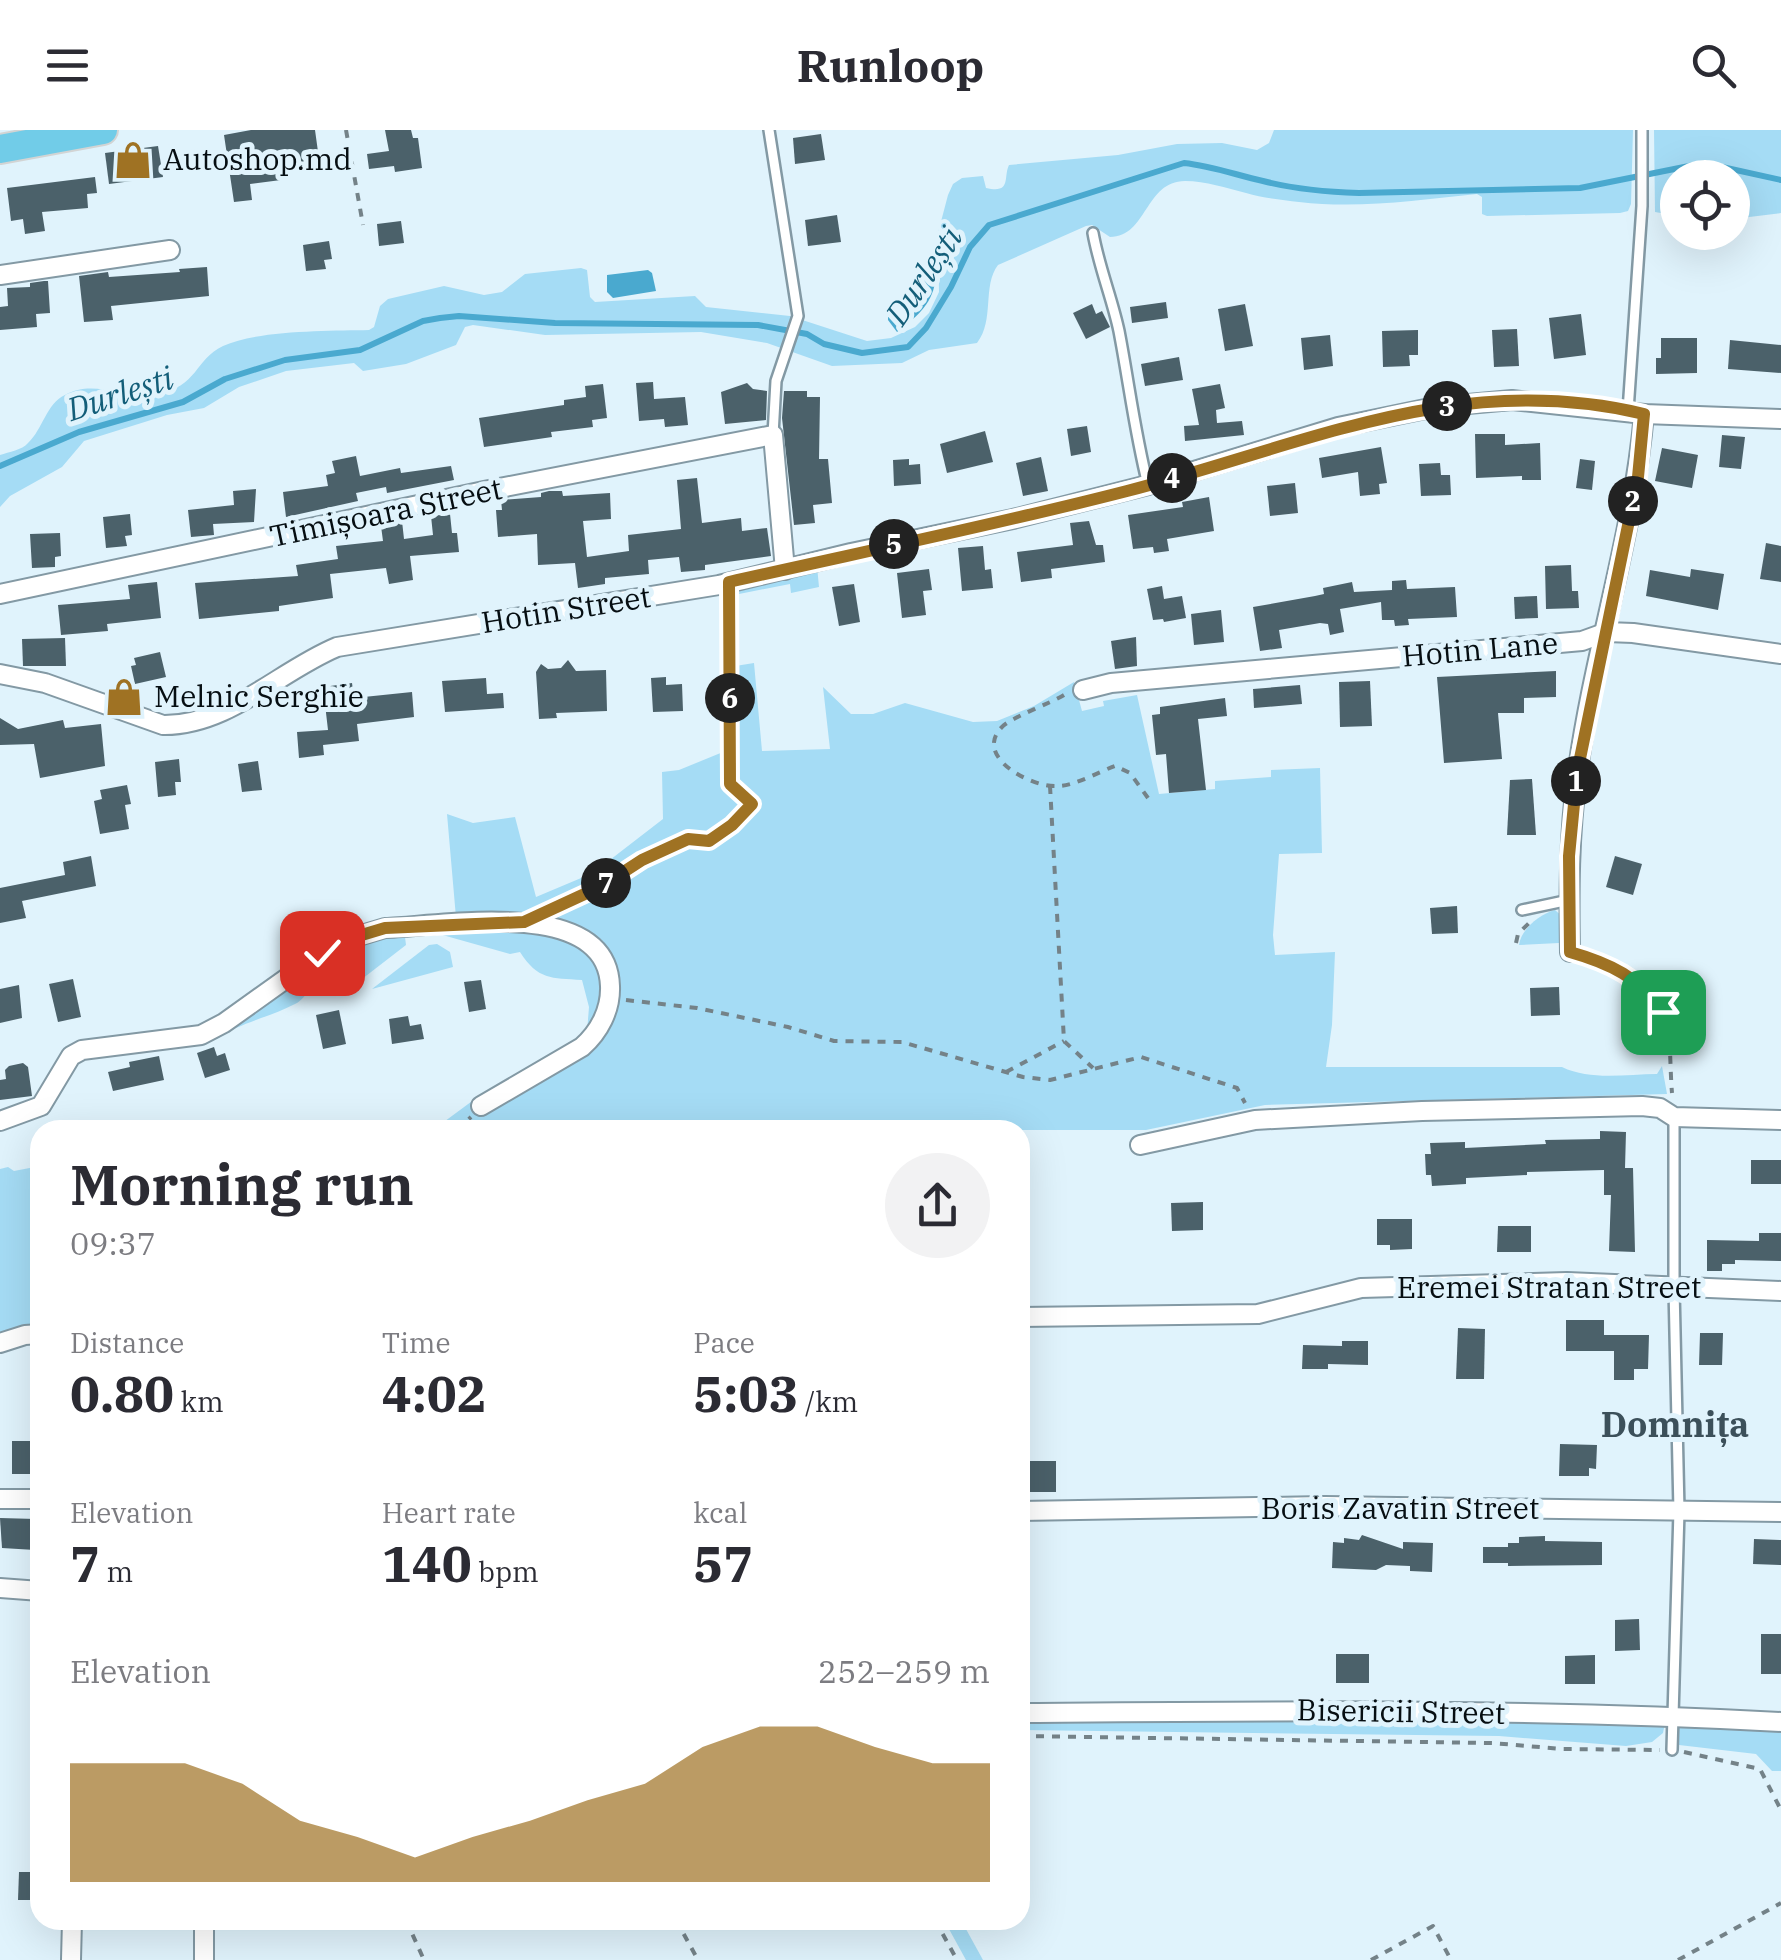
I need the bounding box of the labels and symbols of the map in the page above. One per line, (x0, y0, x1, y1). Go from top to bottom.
shop icon: Autoshop.md (112, 139, 154, 181)
place label: Autoshop.md (163, 139, 352, 178)
water label: Durlești (875, 218, 971, 333)
water label: Durlești (60, 356, 178, 430)
pin: 3 (1422, 381, 1472, 431)
pin: 4 (1147, 453, 1197, 503)
street label: Timișoara Street (266, 468, 505, 555)
pin: 2 (1608, 476, 1658, 526)
pin: 5 (869, 519, 919, 569)
street label: Hotin Street (478, 576, 653, 641)
street label: Hotin Lane (1400, 622, 1559, 675)
pin: 6 (705, 673, 755, 723)
shop icon: Melnic Serghie (103, 676, 145, 718)
place label: Melnic Serghie (154, 676, 364, 715)
pin: 1 (1551, 756, 1601, 806)
pin: 7 (581, 858, 631, 908)
pin (280, 911, 365, 996)
pin (1621, 970, 1706, 1055)
street label: Eremei Stratan Street (1397, 1267, 1701, 1306)
district label: Domnița (1601, 1401, 1749, 1447)
street label: Boris Zavatin Street (1261, 1488, 1539, 1527)
street label: Bisericii Street (1296, 1689, 1506, 1732)

